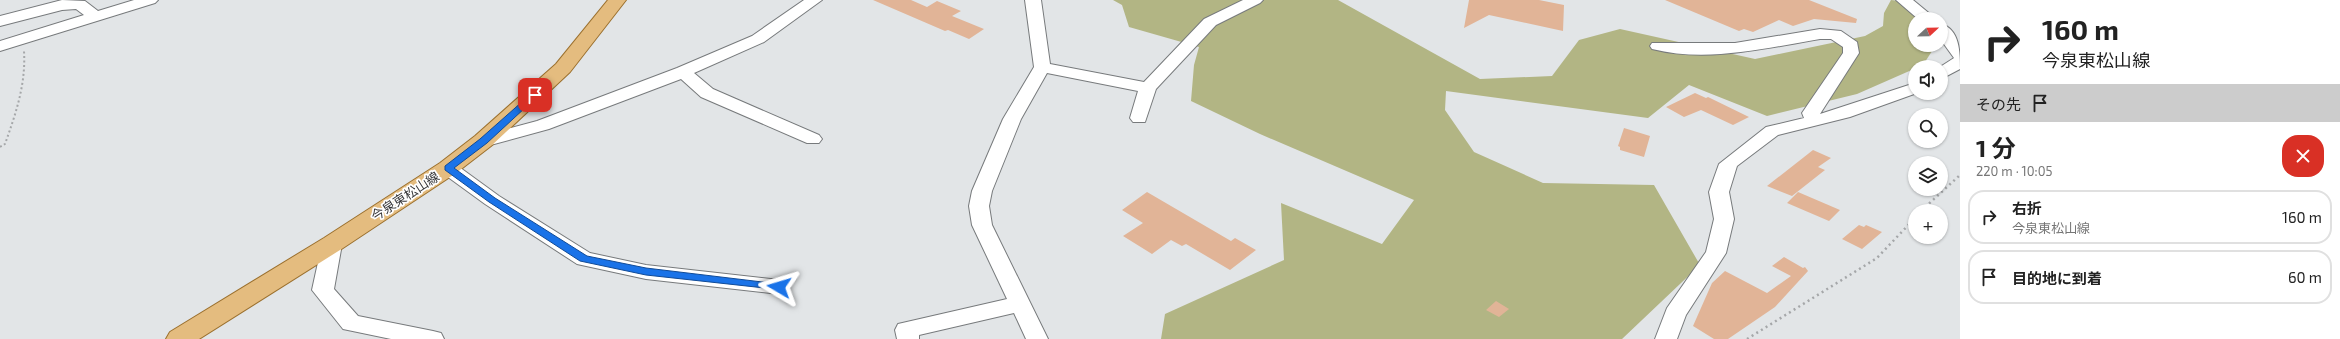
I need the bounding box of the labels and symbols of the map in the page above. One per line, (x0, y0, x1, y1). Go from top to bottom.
north arrow (1908, 12, 1948, 52)
pin (518, 78, 552, 112)
street label: 今泉東松山線 (368, 168, 442, 224)
position arrow (758, 266, 800, 308)

